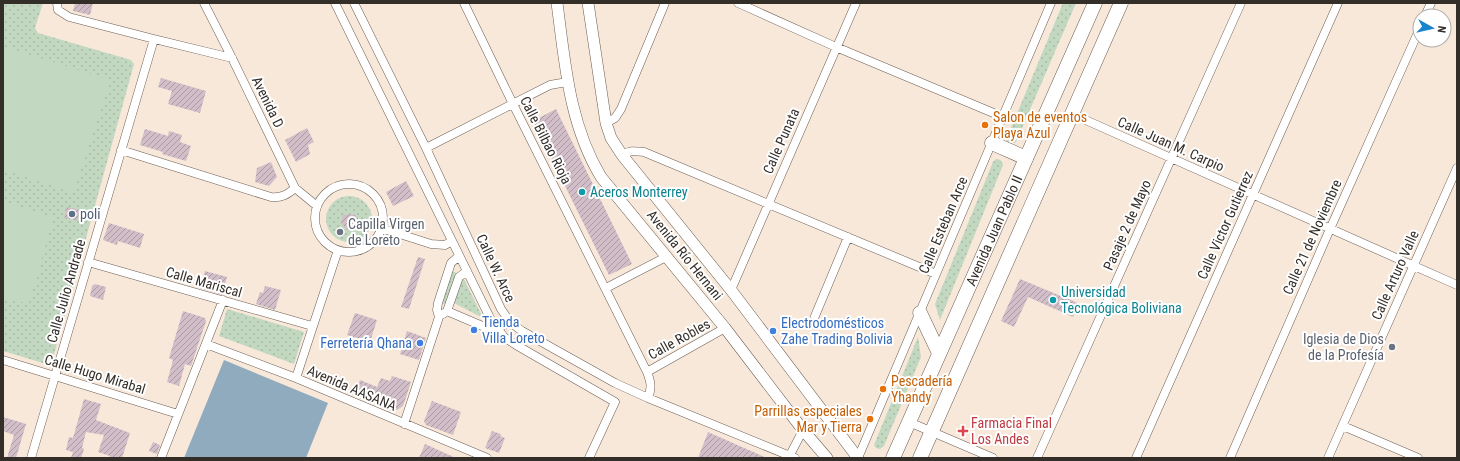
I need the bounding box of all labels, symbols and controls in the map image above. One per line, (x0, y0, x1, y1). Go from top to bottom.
north arrow (1412, 8, 1452, 48)
text: N (1434, 25, 1448, 34)
street label: Avenida D (249, 74, 287, 130)
street label: Calle Bilbao Rioja (517, 93, 575, 187)
street label: Calle Punata (760, 106, 802, 176)
place label: Salon de eventos Playa Azul (993, 109, 1087, 141)
street label: Calle Juan M. Carpio (1115, 113, 1227, 175)
marker: Salon de eventos Playa Azul (980, 120, 990, 130)
street label: Calle Victor Gutierrez (1194, 168, 1256, 282)
street label: Avenida Juan Pablo II (963, 173, 1026, 288)
street label: Calle Esteban Arce (915, 174, 971, 276)
street label: Pasaje 2 de Mayo (1100, 177, 1154, 273)
street label: Calle 21 de Noviembre (1279, 177, 1345, 297)
place label: Aceros Monterrey (590, 184, 688, 200)
marker: Aceros Monterrey (577, 187, 587, 197)
place label: poli (80, 206, 100, 222)
street label: Avenida Río Hernani (644, 207, 726, 303)
marker: poli (67, 209, 77, 219)
place label: Capilla Virgen de Loreto (348, 216, 425, 248)
marker: Capilla Virgen de Loreto (335, 227, 345, 237)
street label: Calle Arturo Valle (1368, 227, 1422, 322)
street label: Calle W. Arce (473, 232, 519, 305)
street label: Calle Julio Andrade (44, 237, 89, 345)
street label: Calle Mariscal (164, 264, 244, 300)
place label: Universidad Tecnológica Boliviana (1061, 284, 1182, 316)
marker: Universidad Tecnológica Boliviana (1048, 295, 1058, 305)
place label: Tienda Villa Loreto (482, 314, 545, 346)
street label: Calle Robles (645, 315, 713, 363)
place label: Electrodomésticos Zahe Trading Bolivia (781, 315, 893, 347)
marker: Tienda Villa Loreto (469, 325, 479, 335)
marker: Electrodomésticos Zahe Trading Bolivia (768, 326, 778, 336)
place label: Iglesia de Dios de la Profesía (1303, 331, 1384, 363)
place label: Ferretería Qhana (320, 335, 412, 351)
marker: Ferretería Qhana (415, 338, 425, 348)
marker: Iglesia de Dios de la Profesía (1387, 342, 1397, 352)
street label: Calle Hugo Mirabal (43, 351, 147, 397)
street label: Avenida AASANA (305, 362, 399, 414)
place label: Pescadería Yhandy (891, 373, 953, 405)
marker: Pescadería Yhandy (878, 384, 888, 394)
place label: Parrillas especiales Mar y Tierra (754, 403, 862, 435)
marker: Parrillas especiales Mar y Tierra (865, 414, 875, 424)
place label: Farmacia Final Los Andes (971, 415, 1052, 447)
marker: Farmacia Final Los Andes (958, 426, 968, 436)

